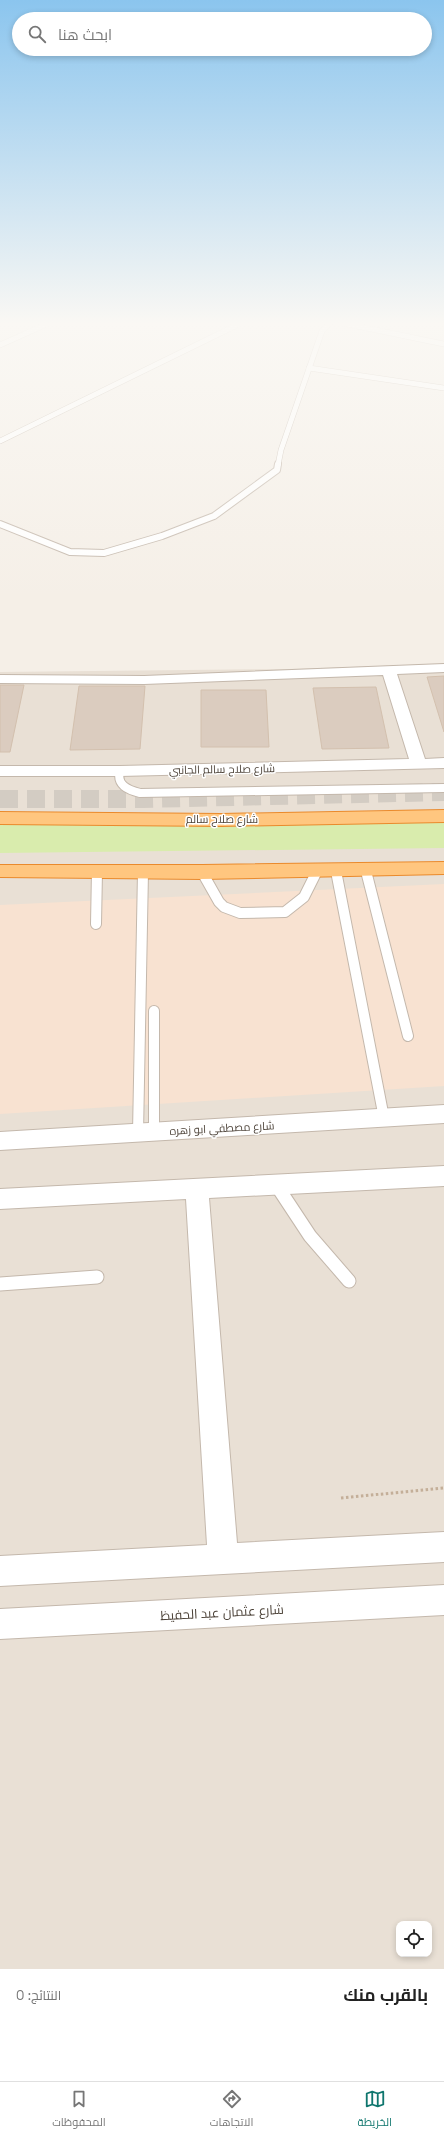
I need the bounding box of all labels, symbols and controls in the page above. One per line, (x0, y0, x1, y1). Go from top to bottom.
search box (12, 12, 432, 56)
icon: search (26, 23, 48, 45)
text: ابحث هنا (58, 25, 112, 44)
street label: شارع صلاح سالم الجانبي (169, 761, 275, 779)
street label: شارع صلاح سالم (186, 812, 258, 827)
street label: شارع مصطفي ابو زهره (169, 1118, 275, 1140)
street label: شارع عثمان عبد الحفيظ (160, 1601, 284, 1624)
map controls (396, 1921, 432, 1957)
button: locate (396, 1921, 432, 1957)
text: بالقرب منك (343, 1984, 428, 2006)
text: النتائج: 0 (16, 1987, 61, 2004)
tab: المحفوظات (52, 2088, 106, 2132)
tab: الاتجاهات (210, 2088, 253, 2132)
tab: الخريطة (358, 2088, 392, 2132)

